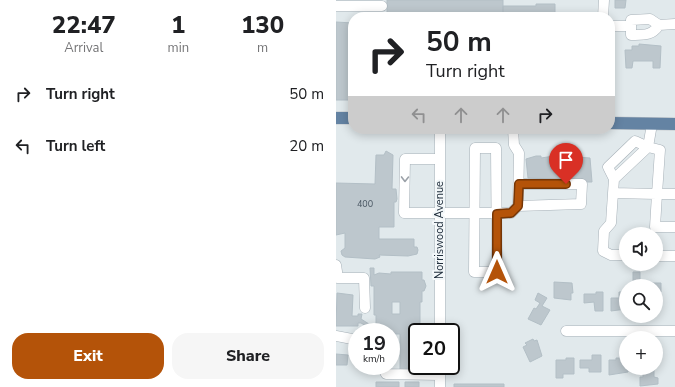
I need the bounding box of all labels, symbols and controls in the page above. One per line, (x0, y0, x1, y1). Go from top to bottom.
text: 22:47 (52, 9, 116, 41)
text: 1 (171, 9, 186, 41)
text: 130 (241, 9, 284, 41)
text: 50 m (426, 23, 492, 61)
icon: right (360, 28, 412, 80)
text: Arrival (64, 39, 103, 57)
text: min (168, 39, 189, 57)
text: m (257, 39, 268, 57)
text: Turn right (426, 59, 505, 83)
icon: right (12, 83, 34, 105)
text: Turn right (46, 84, 115, 104)
text: 50 m (289, 84, 324, 104)
icon: left (408, 104, 430, 126)
icon: ahead (450, 104, 472, 126)
icon: ahead (492, 104, 514, 126)
icon: right (534, 104, 556, 126)
icon: left (12, 135, 34, 157)
text: Turn left (46, 136, 105, 156)
text: 20 m (289, 136, 324, 156)
pin (549, 143, 583, 184)
icon: arrive (555, 149, 577, 171)
one-way arrow (401, 176, 409, 182)
street label: Norriswood Avenue (432, 181, 447, 279)
house number: 400 (357, 198, 373, 210)
map controls (619, 227, 663, 375)
button: sound (619, 227, 663, 271)
position arrow (476, 251, 518, 293)
button: search (619, 279, 663, 323)
speed limit sign: 20 (408, 323, 460, 375)
text: 19 (362, 330, 386, 357)
button: + (619, 331, 663, 375)
button: Exit (12, 333, 164, 379)
button: Share (172, 333, 324, 379)
text: km/h (363, 352, 385, 366)

